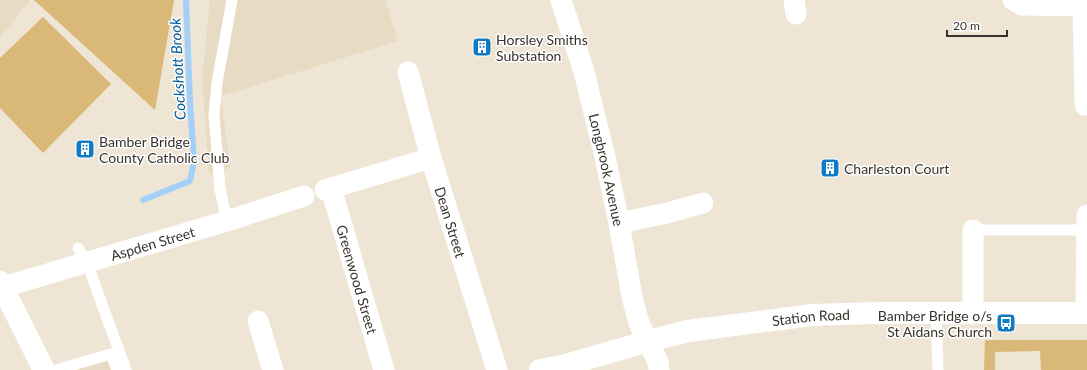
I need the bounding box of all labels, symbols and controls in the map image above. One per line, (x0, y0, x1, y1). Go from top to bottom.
scale bar (947, 12, 1007, 38)
water label: Cockshott Brook (165, 17, 189, 120)
text: 20 m (953, 18, 980, 33)
place label: Horsley Smiths Substation (496, 31, 588, 64)
building icon: Horsley Smiths Substation (471, 36, 493, 58)
street label: Longbrook Avenue (586, 112, 628, 228)
place label: Bamber Bridge County Catholic Club (99, 133, 230, 166)
building icon: Bamber Bridge County Catholic Club (74, 138, 96, 160)
building icon: Charleston Court (819, 157, 841, 179)
place label: Charleston Court (844, 160, 949, 177)
street label: Dean Street (432, 184, 470, 259)
street label: Aspden Street (108, 223, 197, 263)
street label: Greenwood Street (334, 223, 381, 336)
street label: Station Road (771, 305, 850, 329)
place label: Bamber Bridge o/s St Aidans Church (878, 307, 992, 340)
bus stop icon: Bamber Bridge o/s St Aidans Church (995, 312, 1017, 334)

